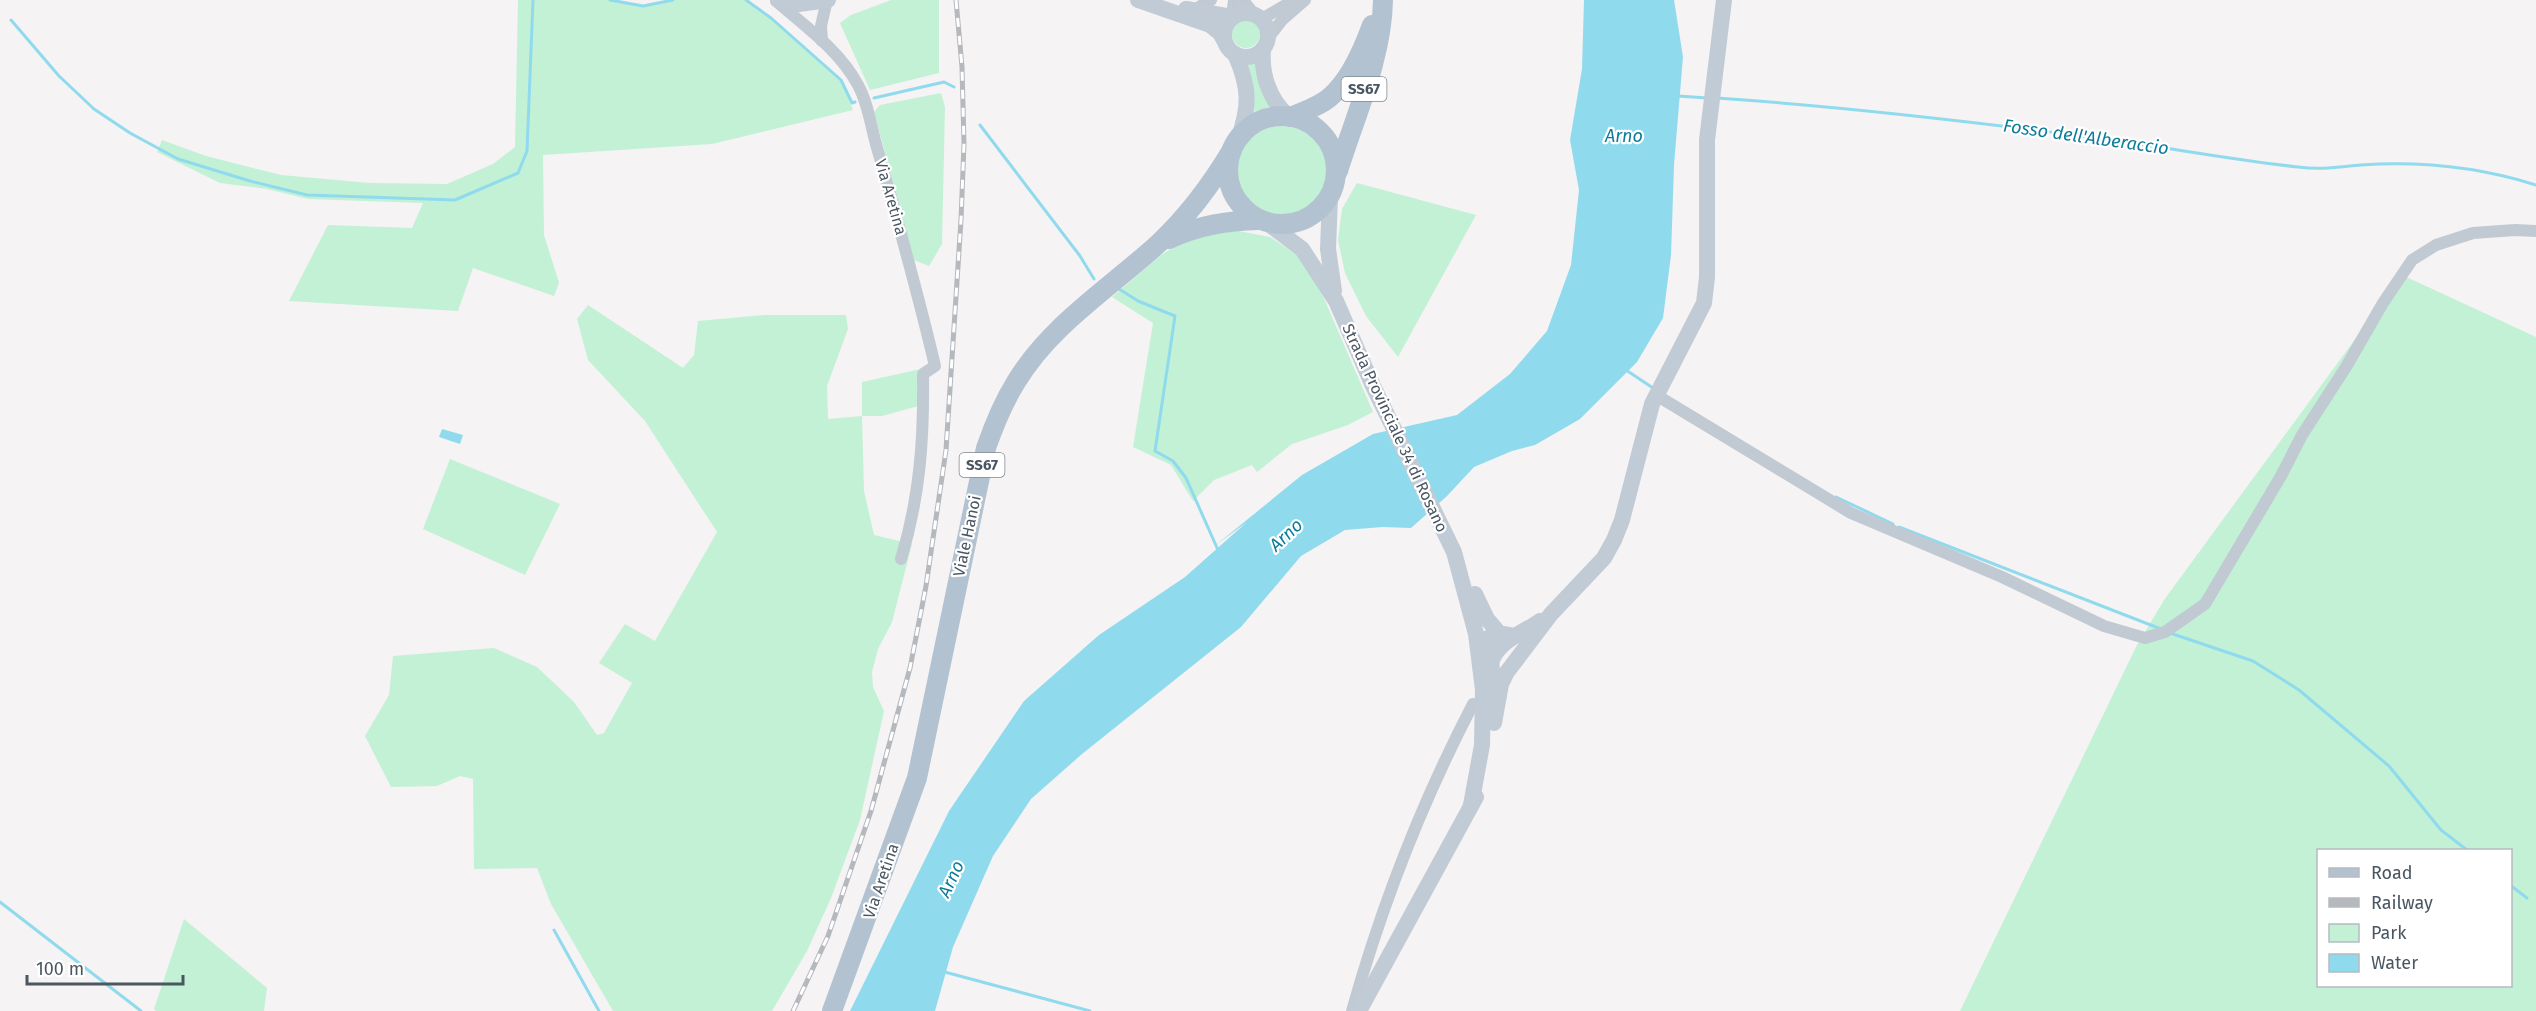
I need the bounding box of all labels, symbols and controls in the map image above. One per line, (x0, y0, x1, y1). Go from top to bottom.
road number: SS67 (1342, 77, 1386, 101)
water label: Fosso dell'Alberaccio (2002, 114, 2170, 160)
water label: Arno (1604, 125, 1643, 147)
street label: Via Aretina (871, 157, 911, 237)
street label: Strada Provinciale 34 di Rosano (1338, 321, 1452, 535)
road number: SS67 (960, 453, 1004, 477)
street label: Viale Hanoi (949, 494, 985, 578)
water label: Arno (1264, 514, 1307, 557)
street label: Via Aretina (859, 841, 903, 921)
legend (2317, 849, 2512, 987)
water label: Arno (933, 857, 969, 902)
text: Road (2371, 862, 2413, 884)
text: Railway (2371, 892, 2433, 914)
text: Park (2371, 922, 2407, 944)
scale bar (27, 948, 183, 986)
text: Water (2371, 952, 2418, 974)
text: 100 m (36, 958, 84, 980)

